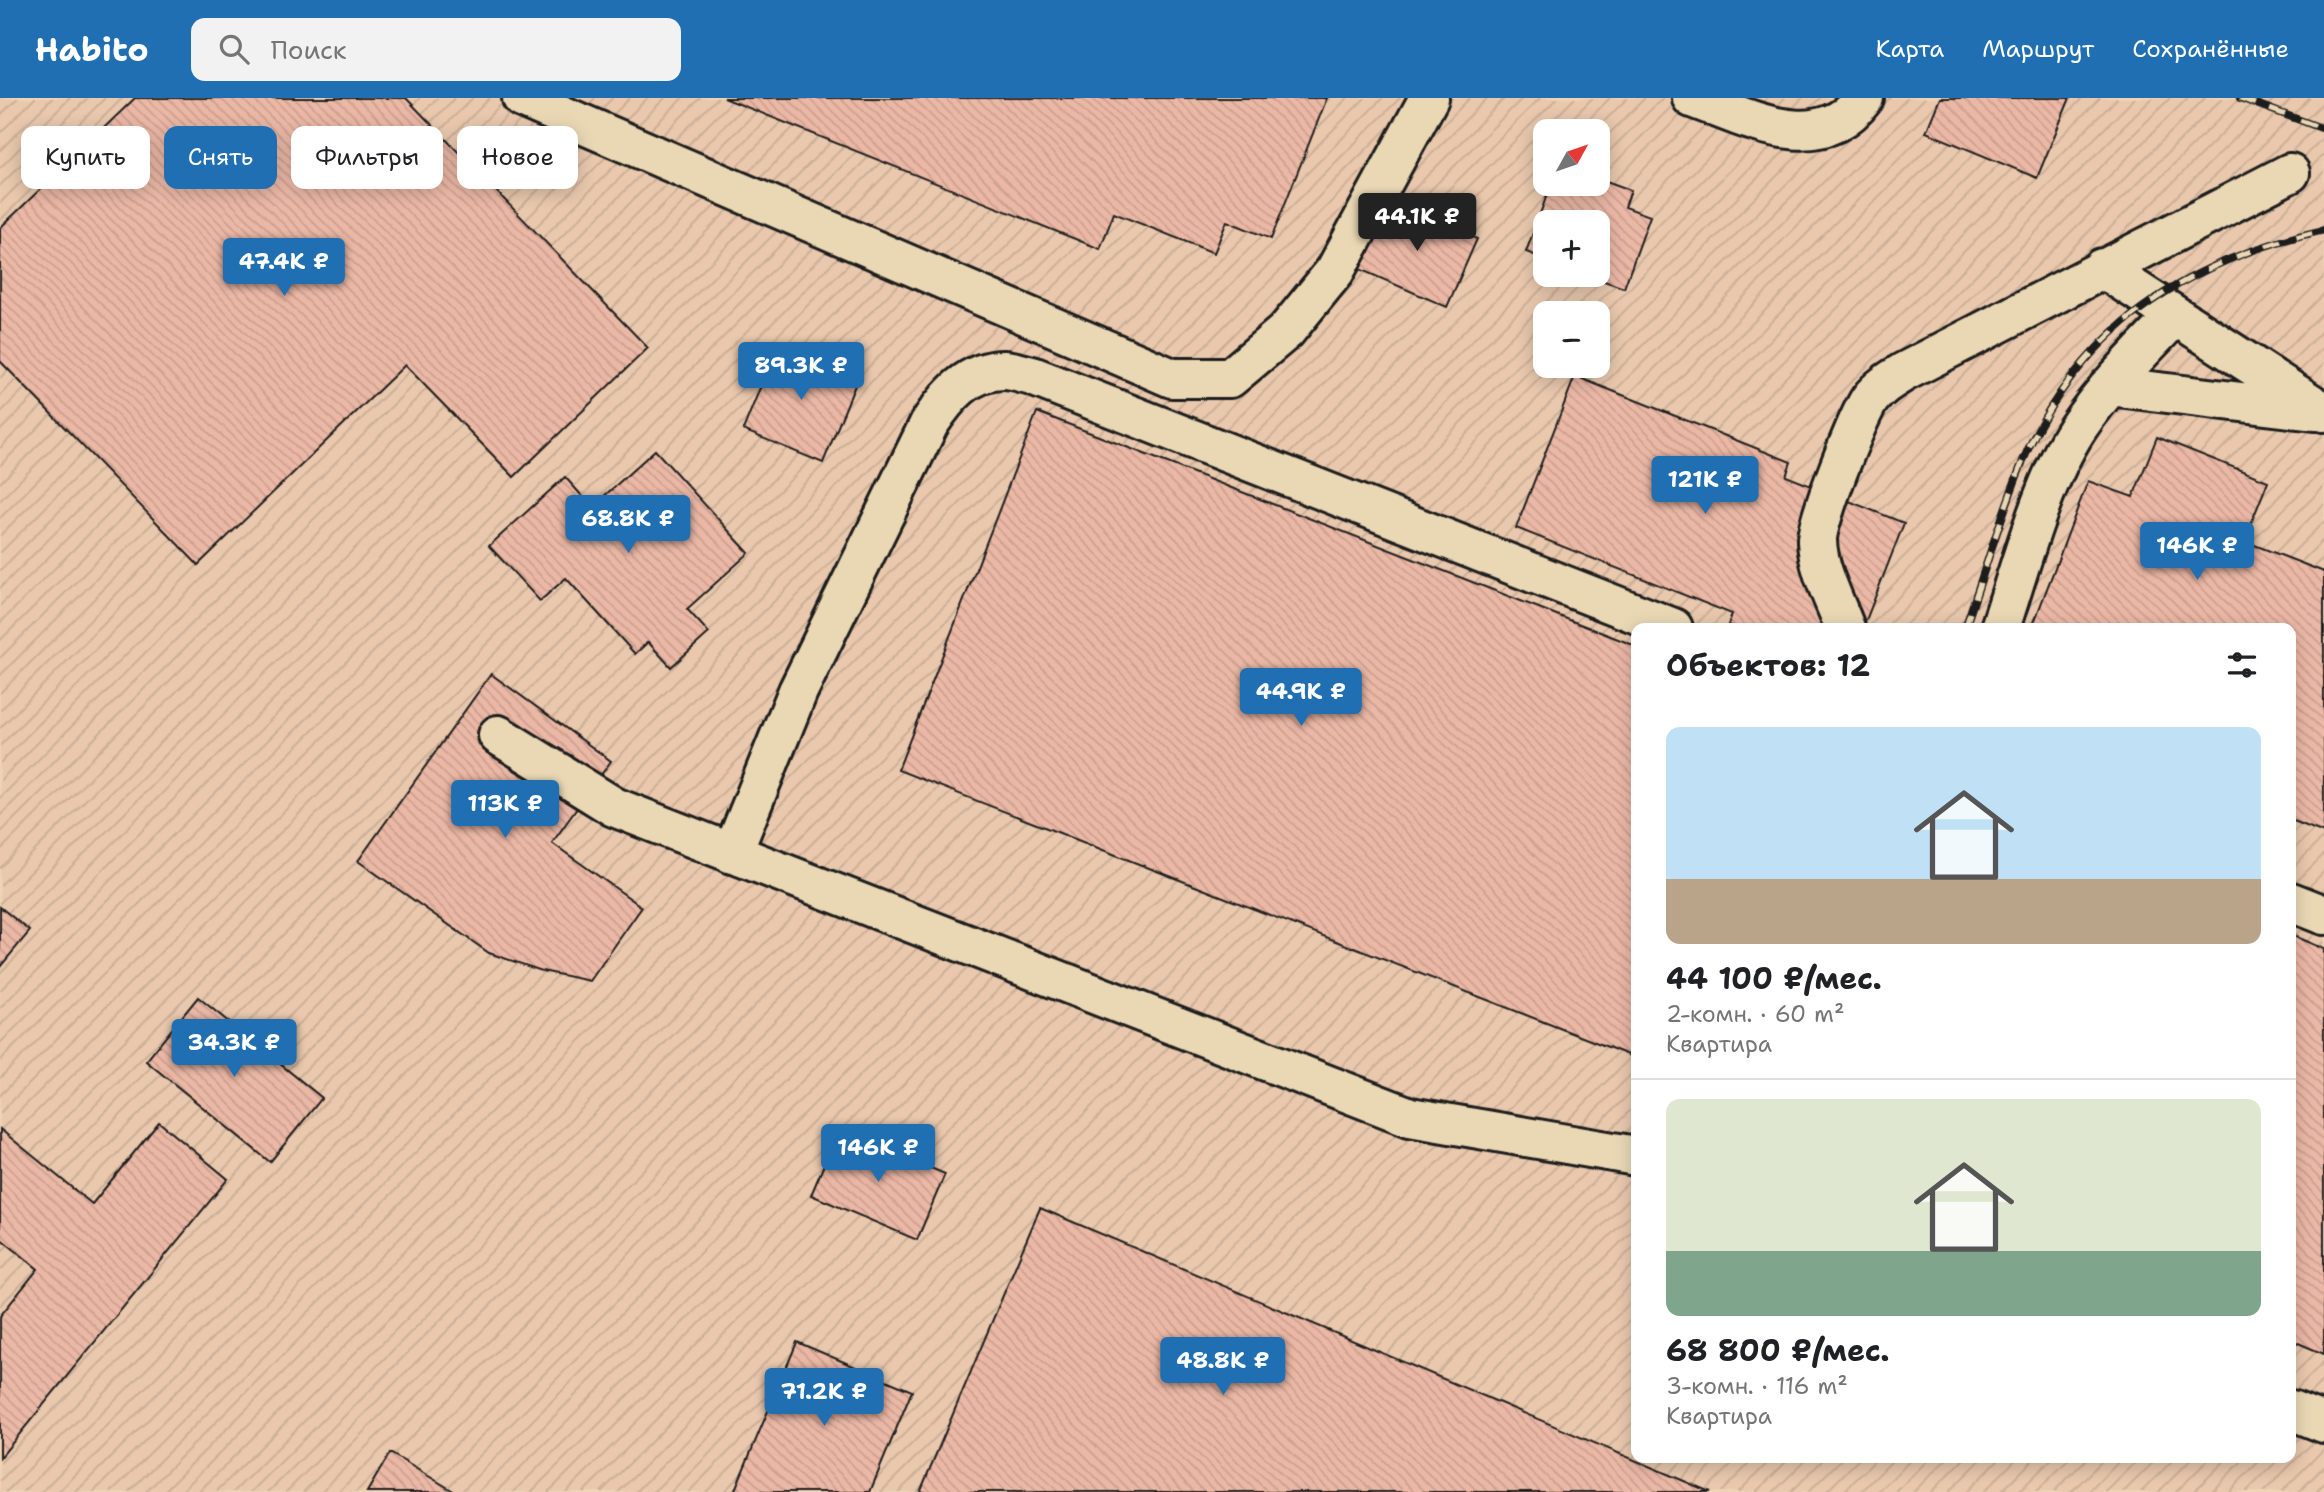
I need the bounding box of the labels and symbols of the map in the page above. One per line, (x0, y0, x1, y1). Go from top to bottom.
north arrow (1533, 119, 1610, 196)
pin: 44.1K ₽ (1352, 194, 1482, 253)
pin: 47.4K ₽ (219, 238, 349, 298)
pin: 89.3K ₽ (736, 342, 866, 402)
pin: 121K ₽ (1648, 456, 1762, 516)
pin: 68.8K ₽ (563, 496, 693, 555)
pin: 146K ₽ (2140, 522, 2254, 582)
pin: 44.9K ₽ (1236, 668, 1366, 728)
pin: 113K ₽ (448, 780, 562, 840)
pin: 34.3K ₽ (169, 1020, 299, 1079)
pin: 146K ₽ (821, 1124, 935, 1184)
pin: 48.8K ₽ (1158, 1338, 1288, 1397)
pin: 71.2K ₽ (759, 1368, 889, 1428)

